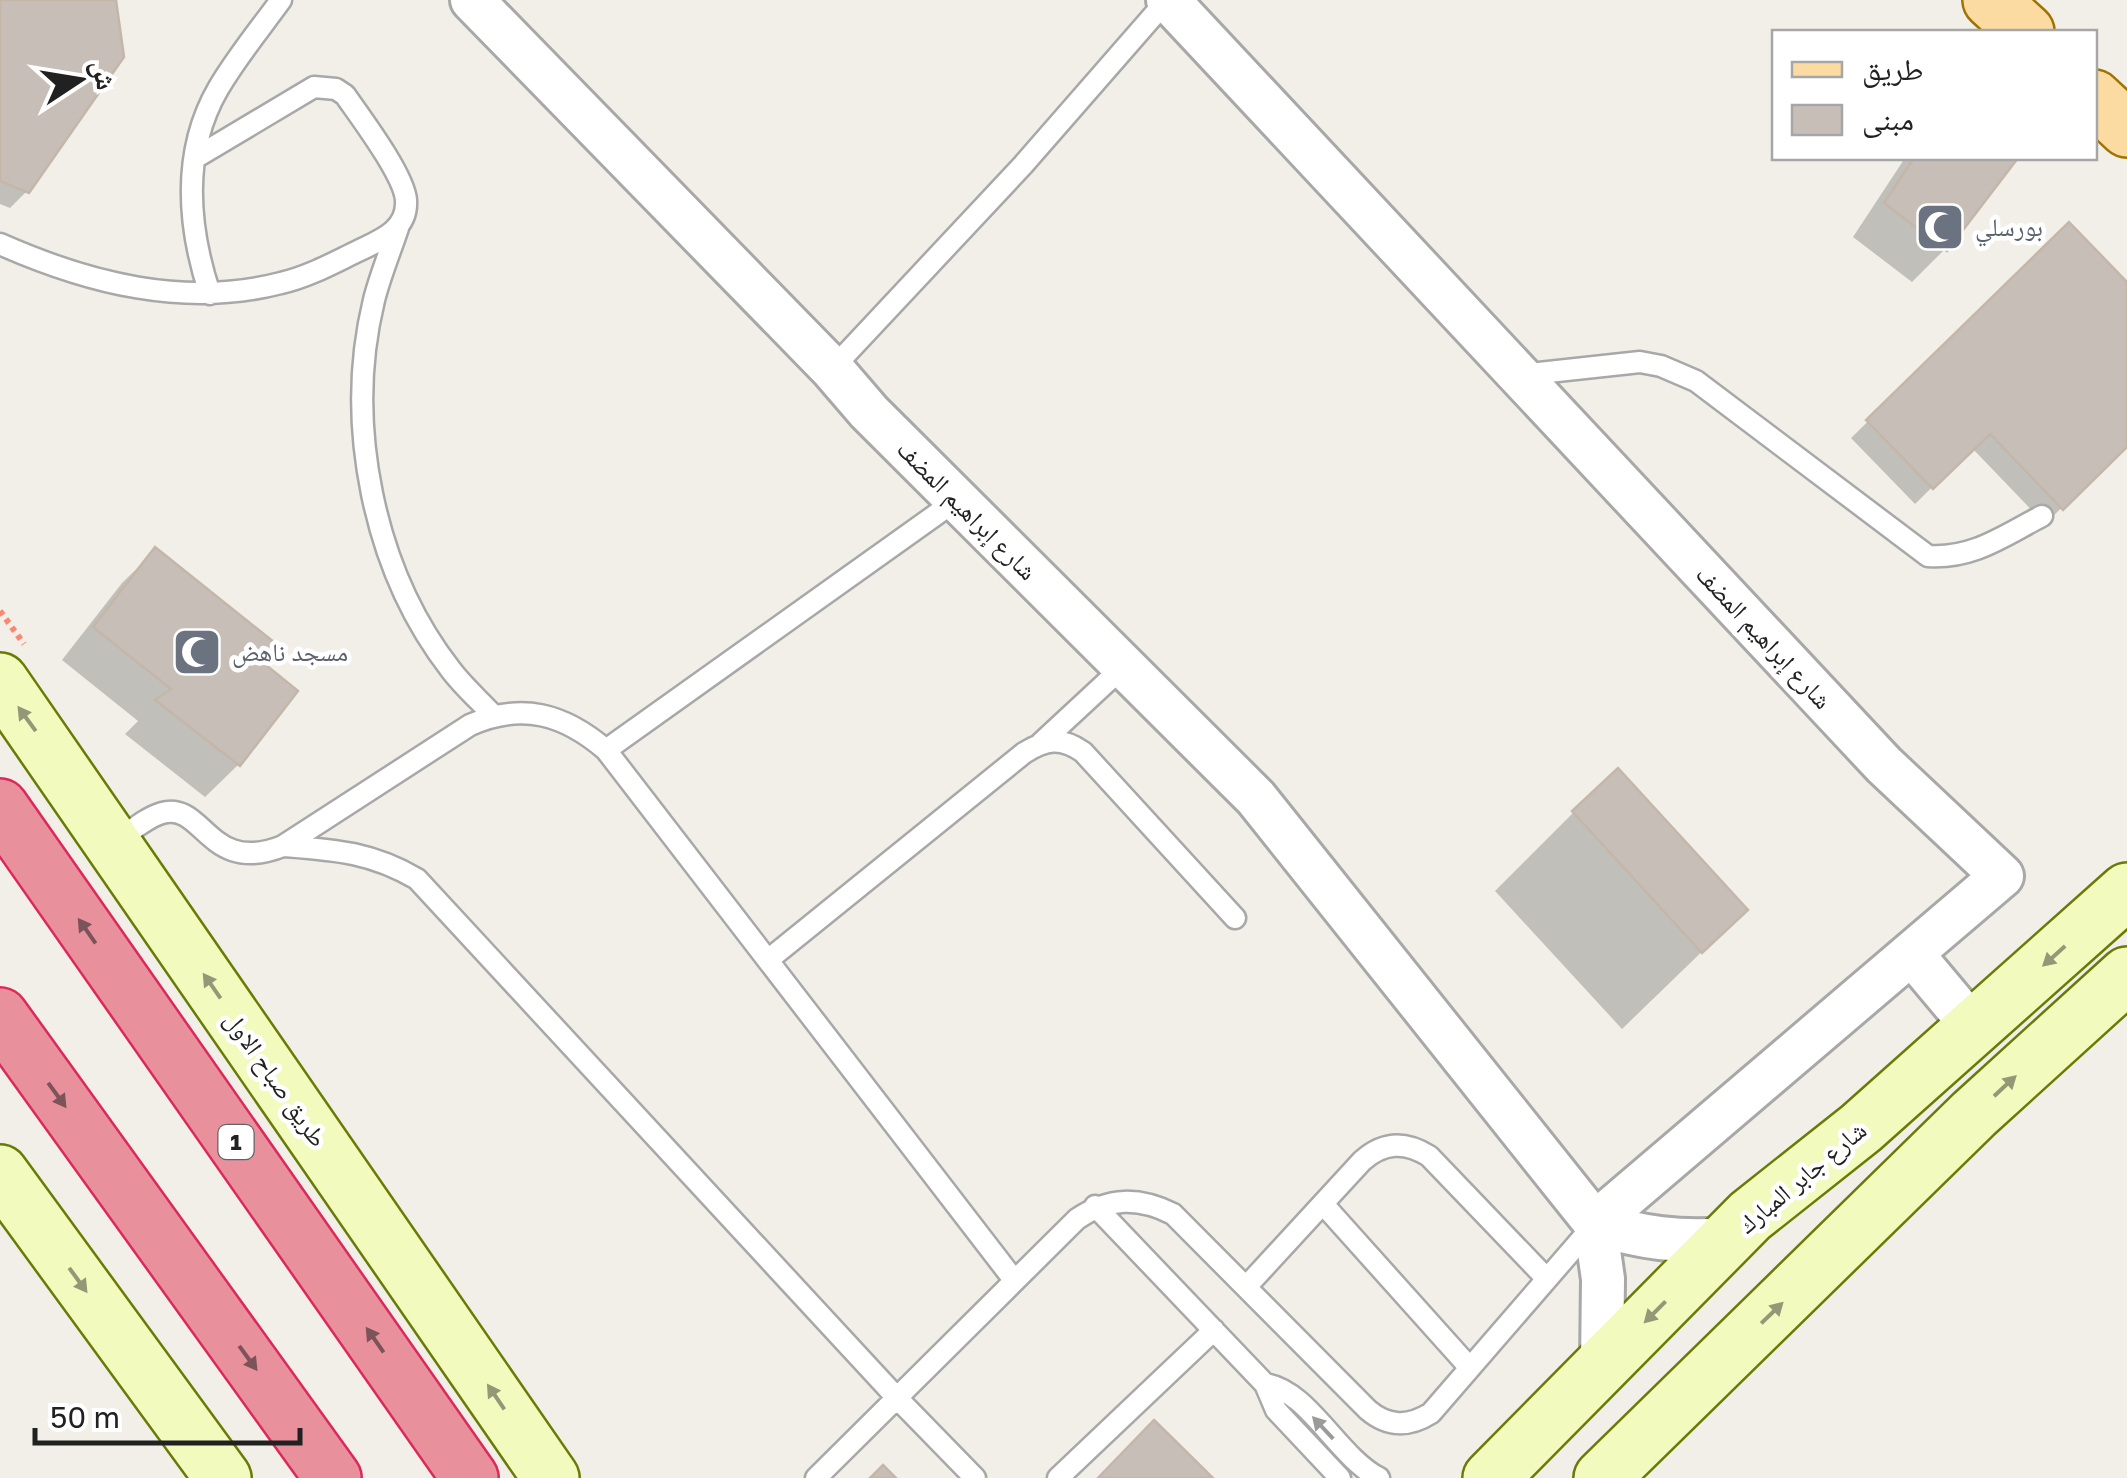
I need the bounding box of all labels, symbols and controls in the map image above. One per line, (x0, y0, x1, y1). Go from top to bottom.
north arrow (30, 30, 130, 130)
legend (1772, 30, 2097, 160)
text: طريق (1862, 51, 1923, 88)
text: ش (85, 57, 124, 93)
text: مبنى (1862, 101, 1914, 138)
mosque icon: بورسلي (1914, 201, 1966, 253)
place label: بورسلي (1975, 211, 2043, 247)
street label: شارع إبراهيم المضف (889, 433, 1044, 588)
street label: شارع إبراهيم المضف (1688, 558, 1839, 716)
mosque icon: مسجد ناهض (171, 626, 223, 678)
place label: مسجد ناهض (232, 636, 348, 668)
one-way arrow (18, 705, 37, 732)
one-way arrow (78, 918, 98, 944)
one-way arrow (2042, 945, 2067, 967)
one-way arrow (203, 973, 222, 999)
street label: طريق صباح الاول (217, 1005, 335, 1153)
one-way arrow (1992, 1075, 2017, 1097)
one-way arrow (47, 1081, 67, 1108)
street label: شارع جابر المبارك (1731, 1114, 1873, 1240)
road number: 1 (218, 1125, 254, 1159)
one-way arrow (68, 1267, 87, 1293)
one-way arrow (1644, 1300, 1668, 1323)
one-way arrow (1760, 1301, 1784, 1325)
one-way arrow (366, 1327, 385, 1353)
one-way arrow (238, 1345, 257, 1371)
scale bar (35, 1383, 300, 1445)
one-way arrow (487, 1384, 506, 1411)
text: 50 m (50, 1399, 120, 1435)
one-way arrow (1312, 1417, 1335, 1441)

